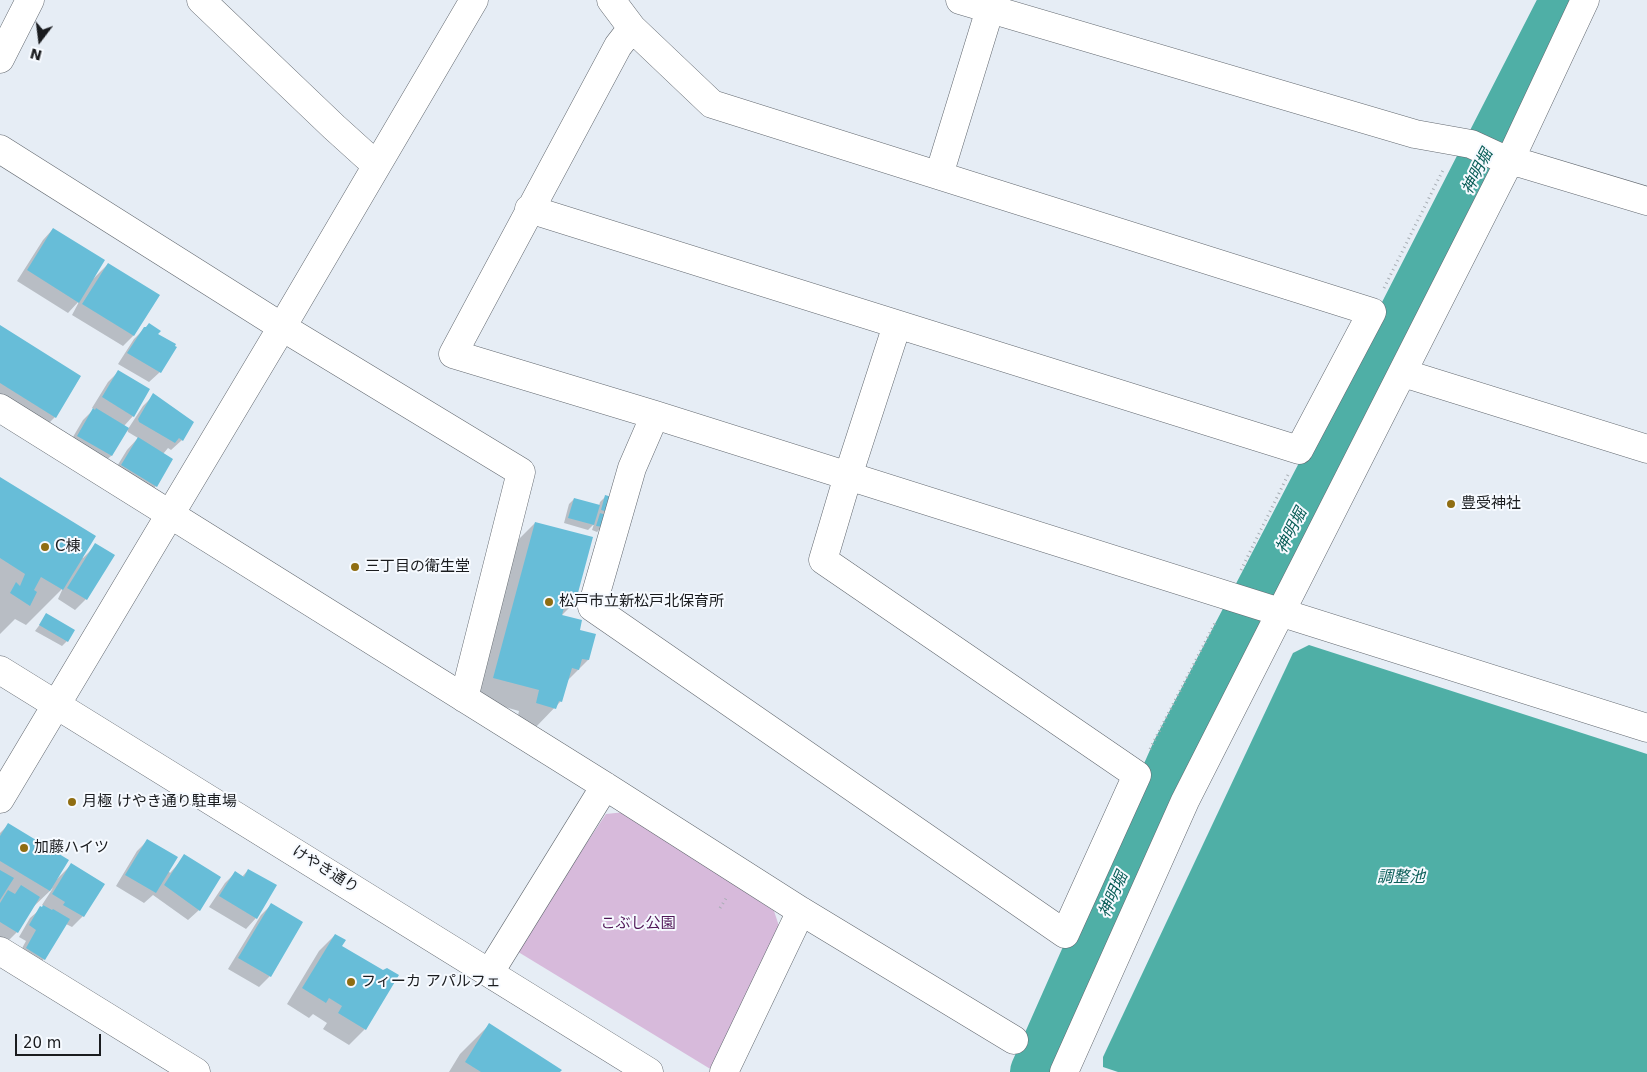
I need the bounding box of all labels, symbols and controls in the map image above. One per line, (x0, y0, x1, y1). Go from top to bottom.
north arrow (15, 15, 65, 65)
text: N (28, 45, 44, 64)
water label: 神明堀 (1459, 146, 1497, 198)
place label: 豊受神社 (1461, 495, 1521, 513)
marker: 豊受神社 (1445, 498, 1457, 510)
water label: 神明堀 (1273, 505, 1311, 557)
place label: C棟 (55, 538, 80, 556)
marker: C棟 (39, 541, 51, 553)
place label: 三丁目の衛生堂 (365, 558, 470, 576)
marker: 三丁目の衛生堂 (349, 561, 361, 573)
place label: 松戸市立新松戸北保育所 (559, 593, 724, 611)
marker: 松戸市立新松戸北保育所 (543, 596, 555, 608)
place label: 月極 けやき通り駐車場 (82, 793, 237, 811)
marker: 月極 けやき通り駐車場 (66, 796, 78, 808)
place label: 加藤ハイツ (34, 839, 109, 857)
marker: 加藤ハイツ (18, 842, 30, 854)
street label: けやき通り (288, 842, 362, 898)
water label: 調整池 (1377, 868, 1425, 888)
water label: 神明堀 (1095, 869, 1133, 921)
park label: こぶし公園 (601, 915, 675, 933)
place label: フィーカ アパルフェ (361, 973, 501, 991)
marker: フィーカ アパルフェ (345, 976, 357, 988)
scale bar (18, 1024, 104, 1056)
text: 20 m (23, 1034, 61, 1052)

